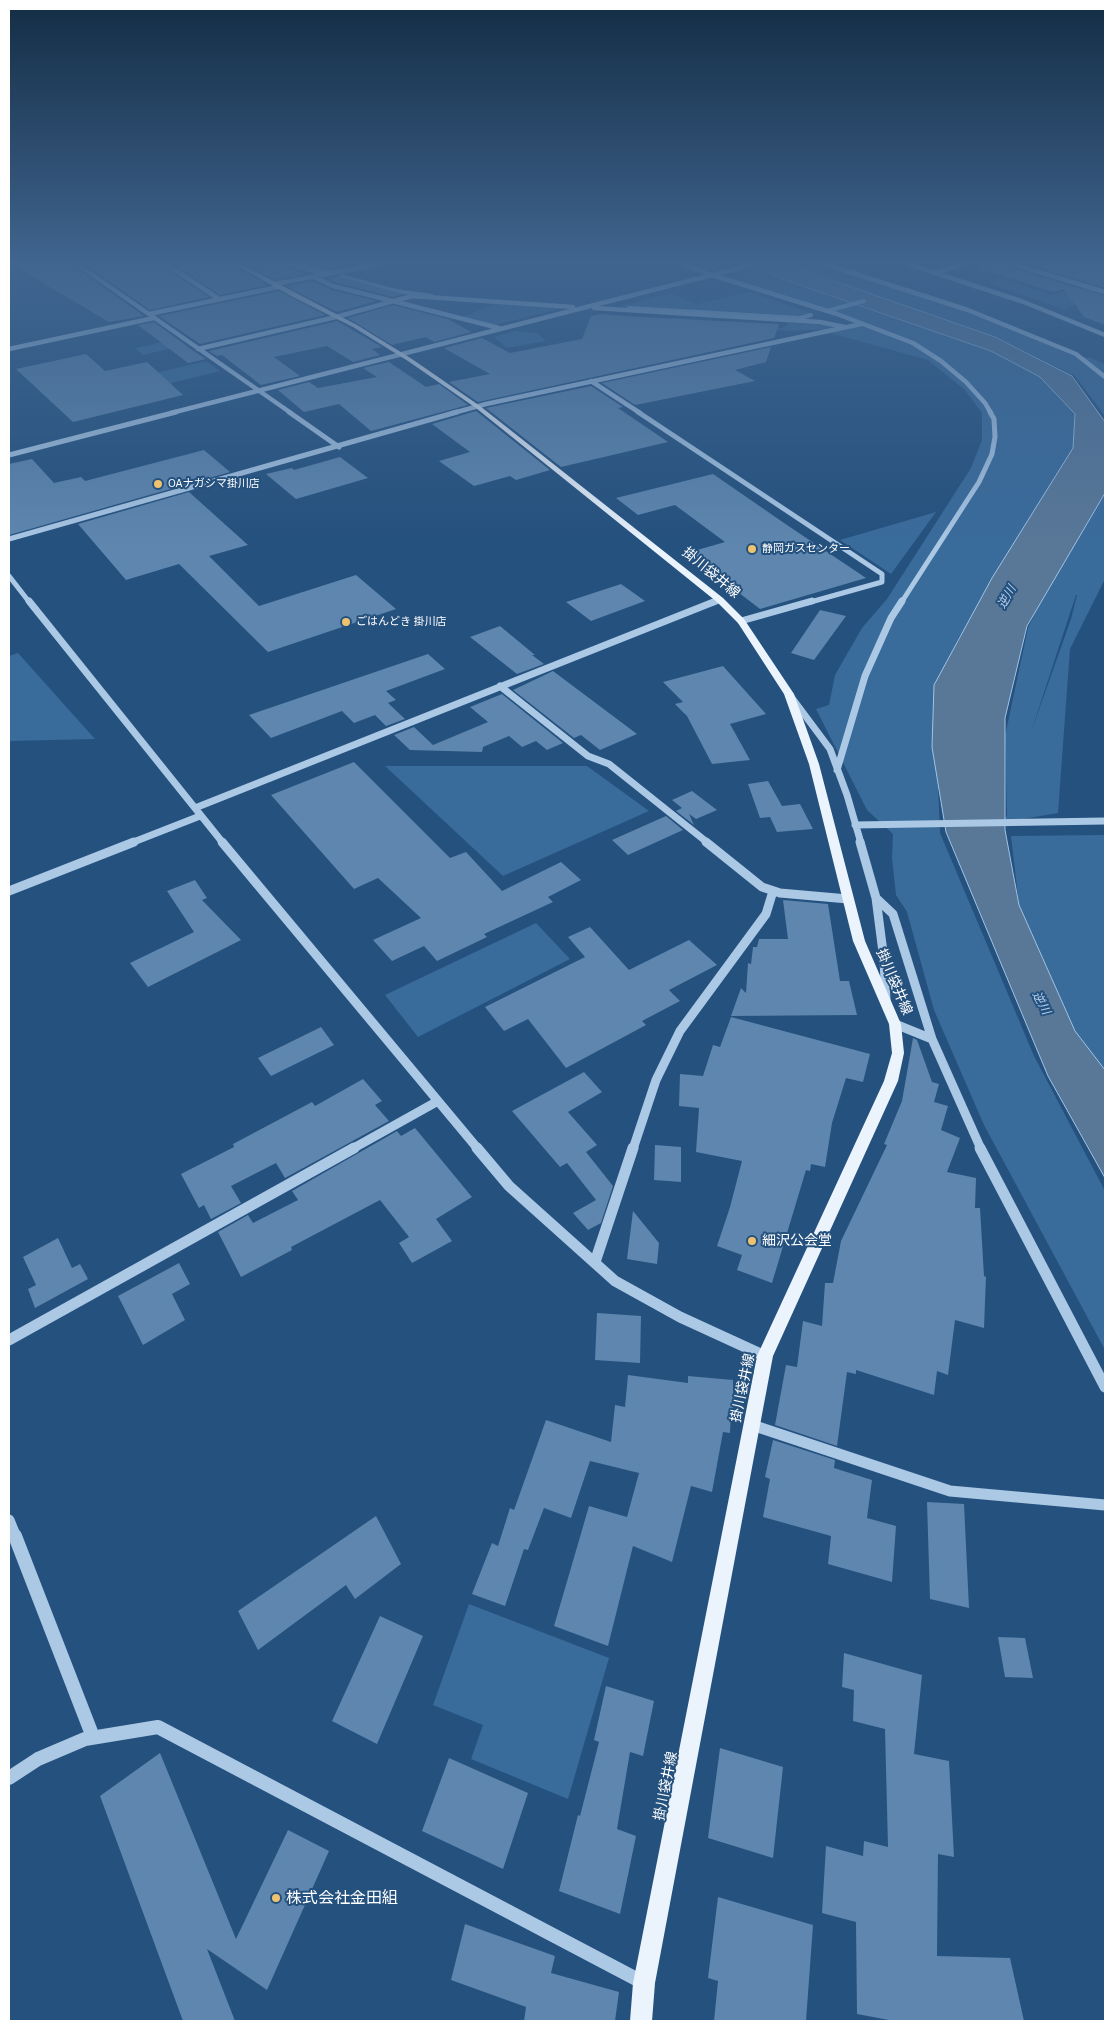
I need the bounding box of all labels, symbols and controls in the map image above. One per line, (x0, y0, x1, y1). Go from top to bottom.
place label: OAナガシマ掛川店 (168, 477, 260, 491)
marker: OAナガシマ掛川店 (152, 478, 164, 490)
place label: 静岡ガスセンター (762, 542, 850, 556)
marker: 静岡ガスセンター (746, 543, 758, 555)
street label: 掛川袋井線 (679, 544, 743, 602)
water label: 逆川 (995, 583, 1019, 611)
place label: ごはんどき 掛川店 (356, 615, 447, 629)
marker: ごはんどき 掛川店 (340, 616, 352, 628)
street label: 掛川袋井線 (873, 947, 915, 1017)
water label: 逆川 (1029, 989, 1053, 1017)
place label: 細沢公会堂 (762, 1233, 832, 1249)
marker: 細沢公会堂 (746, 1235, 758, 1247)
street label: 掛川袋井線 (728, 1352, 758, 1424)
street label: 掛川袋井線 (651, 1750, 681, 1822)
place label: 株式会社金田組 (286, 1888, 398, 1908)
marker: 株式会社金田組 (270, 1892, 282, 1904)

